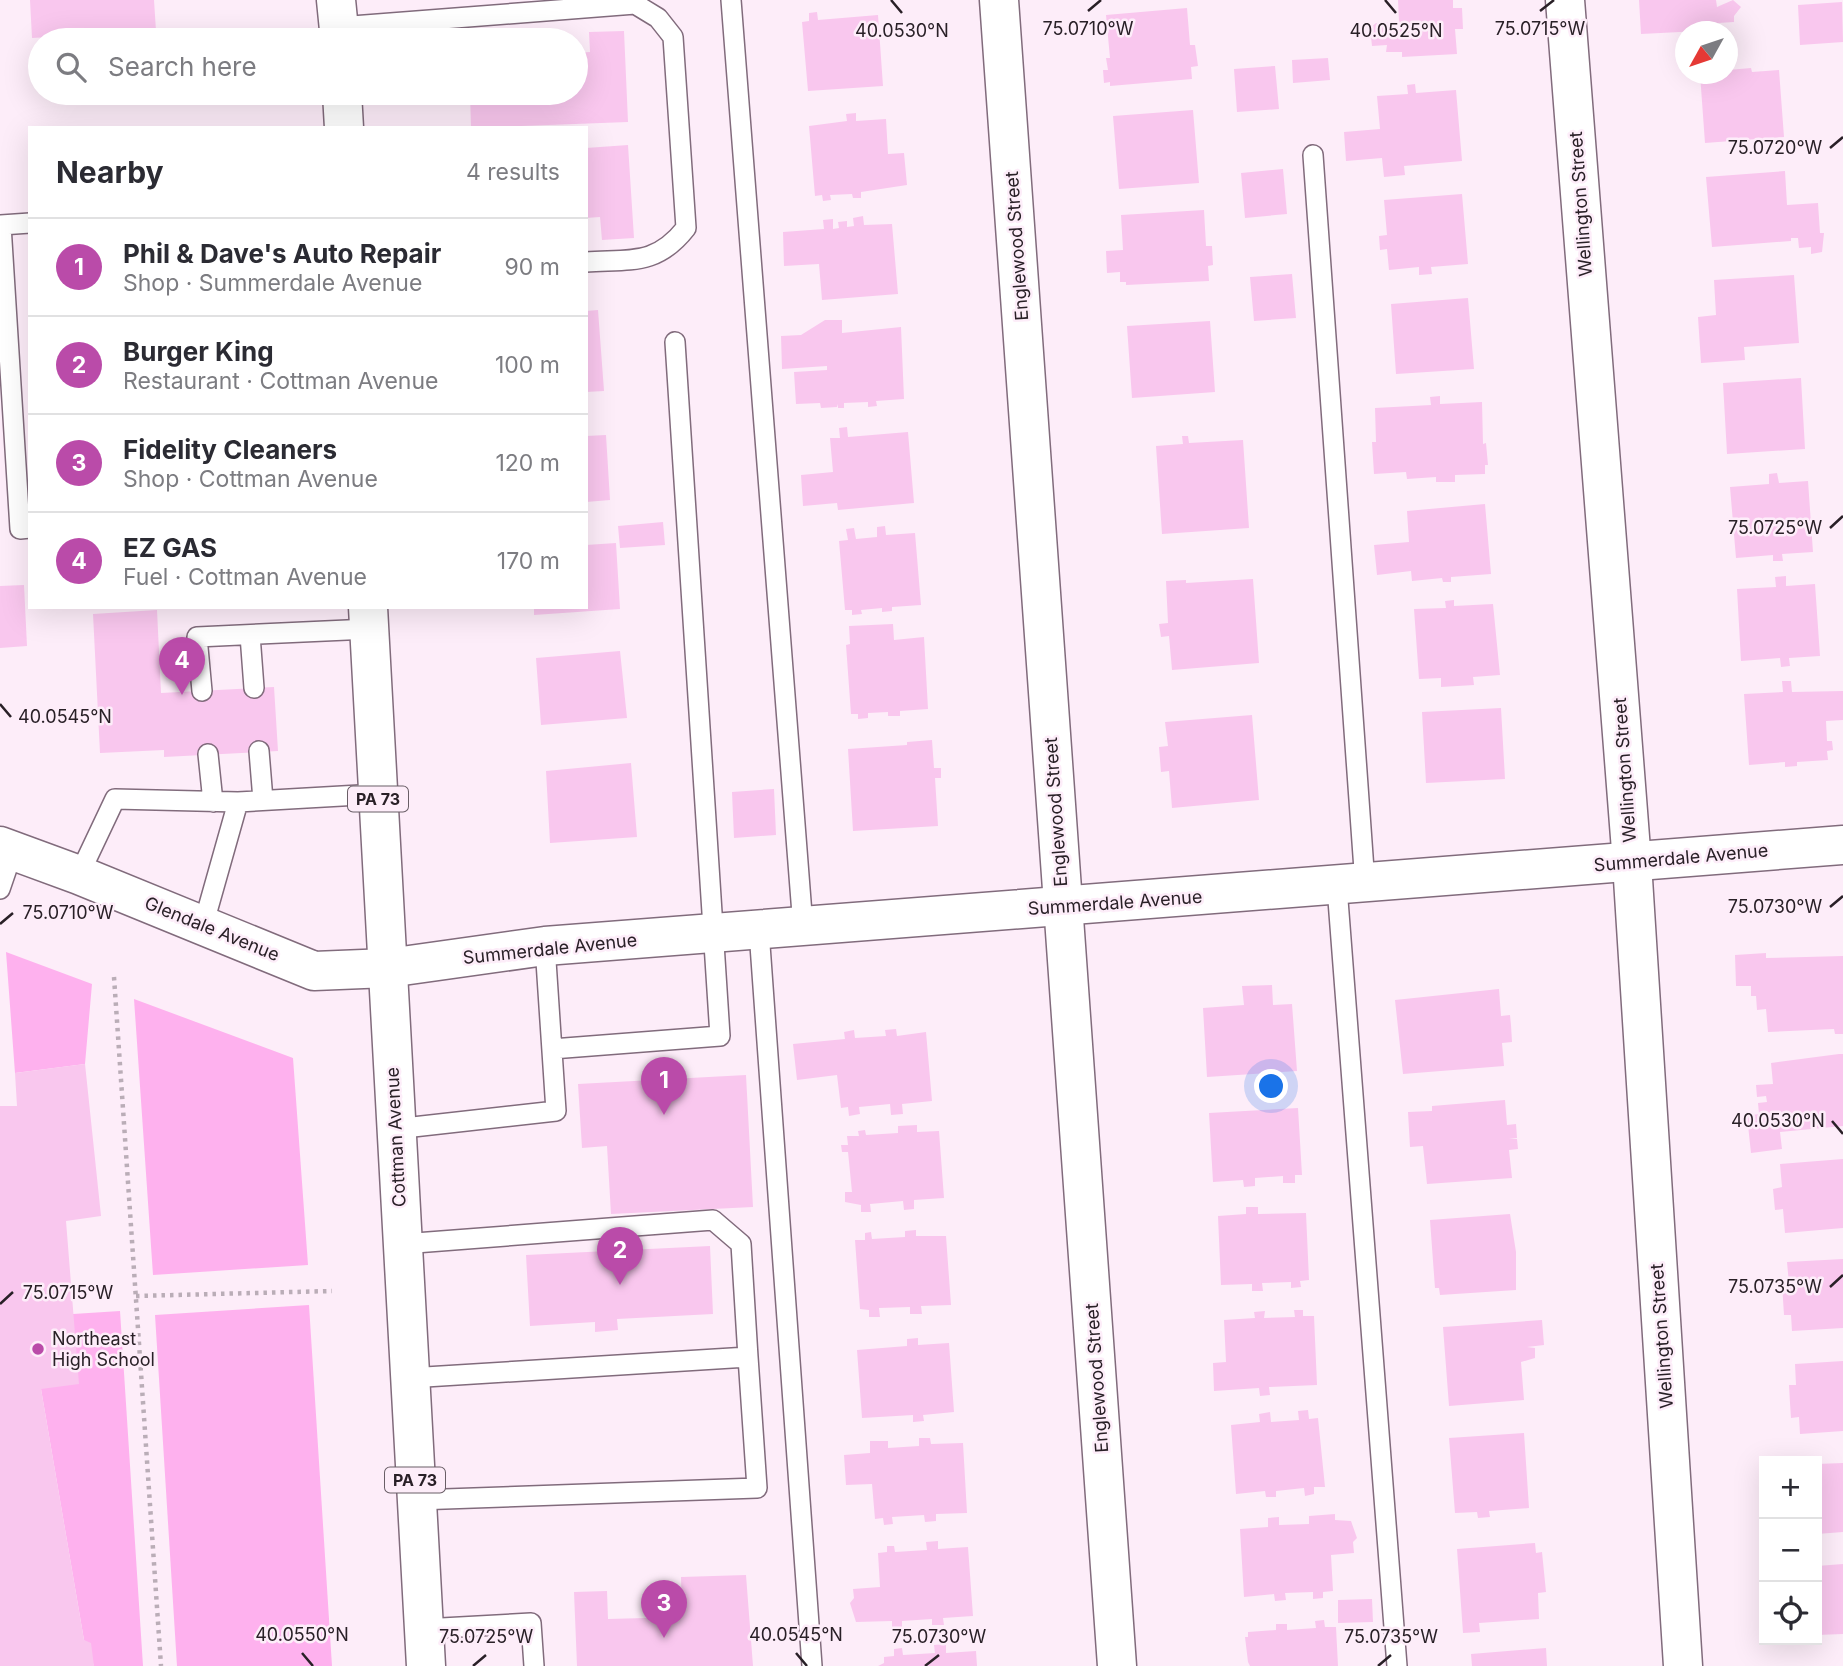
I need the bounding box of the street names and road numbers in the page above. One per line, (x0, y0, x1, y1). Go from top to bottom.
street label: Wellington Street (1565, 131, 1596, 277)
street label: Englewood Street (1001, 170, 1032, 322)
street label: Wellington Street (1609, 697, 1640, 843)
street label: Englewood Street (1040, 736, 1071, 888)
road number: PA 73 (348, 786, 408, 812)
street label: Summerdale Avenue (1593, 839, 1769, 876)
street label: Summerdale Avenue (1027, 886, 1203, 919)
street label: Glendale Avenue (142, 892, 283, 965)
street label: Summerdale Avenue (462, 929, 638, 968)
street label: Cottman Avenue (381, 1067, 410, 1208)
street label: Wellington Street (1646, 1263, 1677, 1409)
street label: Englewood Street (1081, 1302, 1112, 1454)
road number: PA 73 (385, 1468, 445, 1492)

